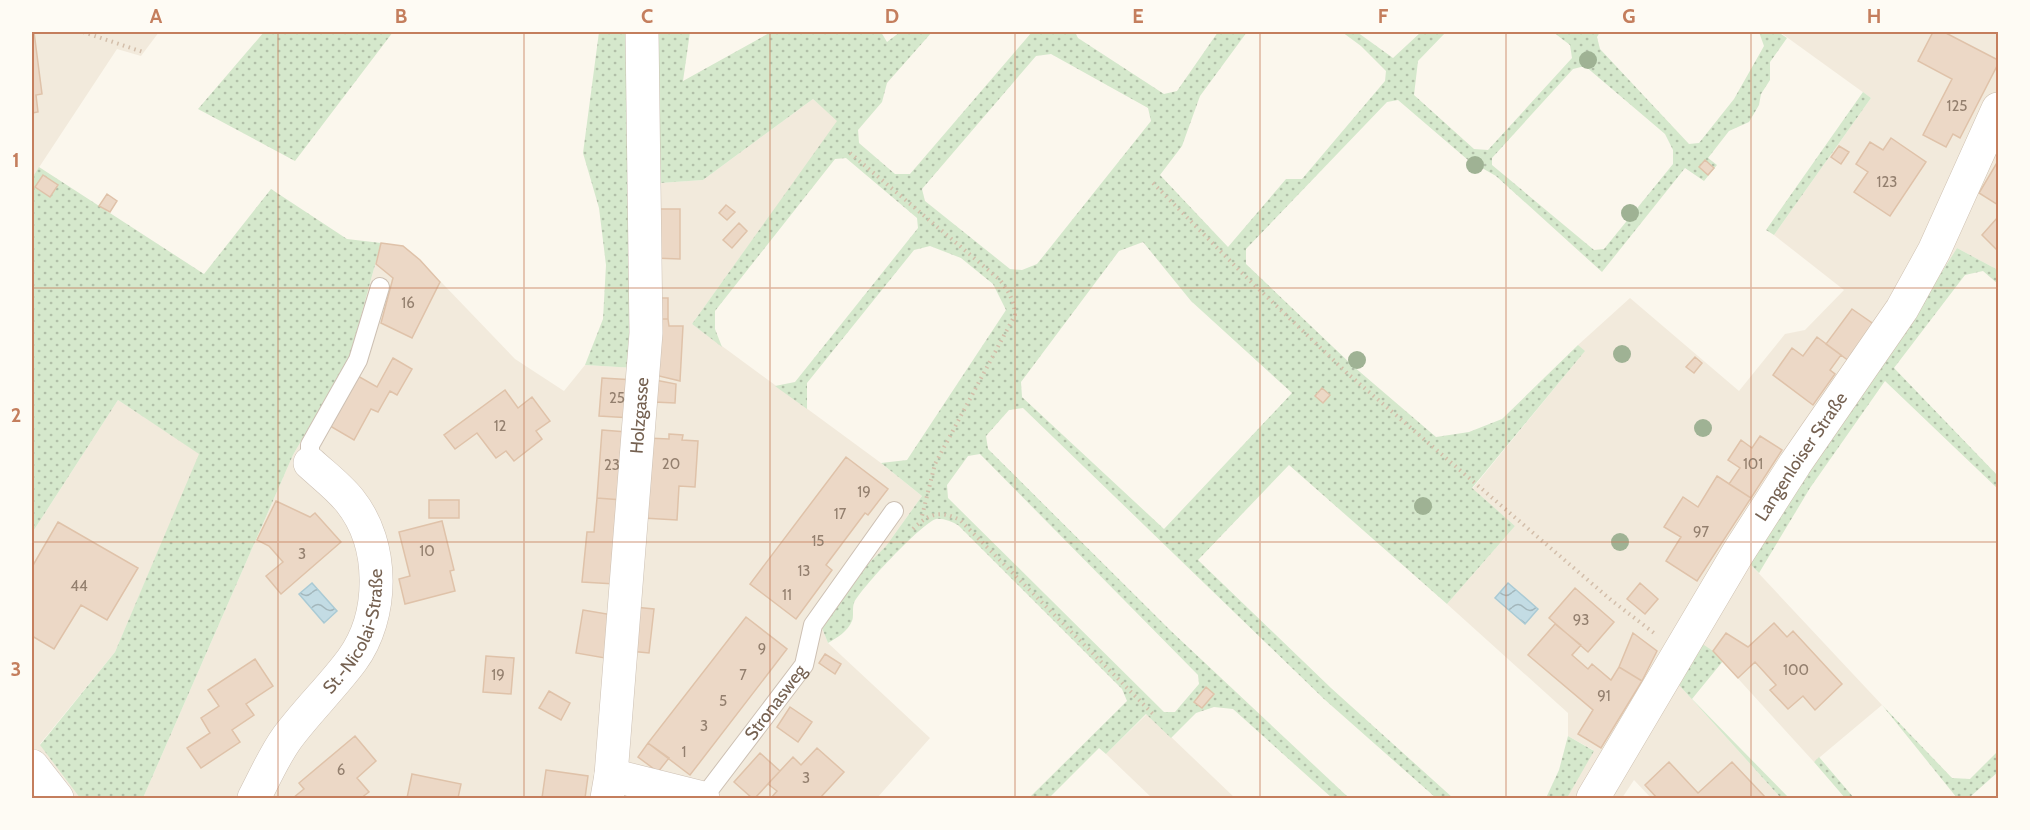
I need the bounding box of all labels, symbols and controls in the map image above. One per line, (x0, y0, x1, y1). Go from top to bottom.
text: A (150, 4, 163, 28)
text: B (395, 4, 407, 28)
text: C (641, 4, 653, 28)
text: D (885, 4, 899, 28)
text: E (1132, 4, 1144, 28)
text: F (1378, 4, 1389, 28)
text: G (1622, 4, 1636, 28)
text: H (1867, 4, 1881, 28)
house number: 125 (1947, 97, 1967, 115)
text: 1 (12, 148, 20, 172)
house number: 123 (1877, 173, 1897, 191)
house number: 16 (401, 294, 415, 312)
street label: Holzgasse (625, 376, 653, 455)
street label: Langenloiser Straße (1750, 388, 1852, 525)
house number: 25 (609, 389, 625, 407)
text: 2 (11, 403, 21, 427)
house number: 12 (494, 417, 507, 435)
house number: 20 (662, 455, 680, 473)
house number: 101 (1743, 455, 1763, 473)
house number: 23 (604, 456, 620, 474)
house number: 19 (857, 483, 871, 501)
house number: 17 (834, 505, 847, 523)
house number: 97 (1693, 523, 1709, 541)
house number: 15 (811, 532, 825, 550)
house number: 10 (419, 542, 435, 560)
house number: 3 (298, 545, 306, 563)
house number: 13 (797, 562, 811, 580)
street label: St.-Nicolai-Straße (318, 568, 387, 698)
house number: 44 (70, 577, 88, 595)
house number: 11 (782, 586, 792, 604)
house number: 93 (1573, 611, 1589, 629)
house number: 9 (758, 640, 766, 658)
text: 3 (11, 657, 21, 681)
street label: Stronasweg (740, 660, 812, 745)
house number: 100 (1783, 661, 1809, 679)
house number: 19 (491, 666, 505, 684)
house number: 7 (739, 666, 747, 684)
house number: 91 (1597, 687, 1611, 705)
house number: 5 (719, 692, 727, 710)
house number: 3 (700, 717, 708, 735)
house number: 1 (682, 743, 686, 761)
house number: 6 (337, 761, 345, 779)
house number: 3 (802, 769, 810, 787)

